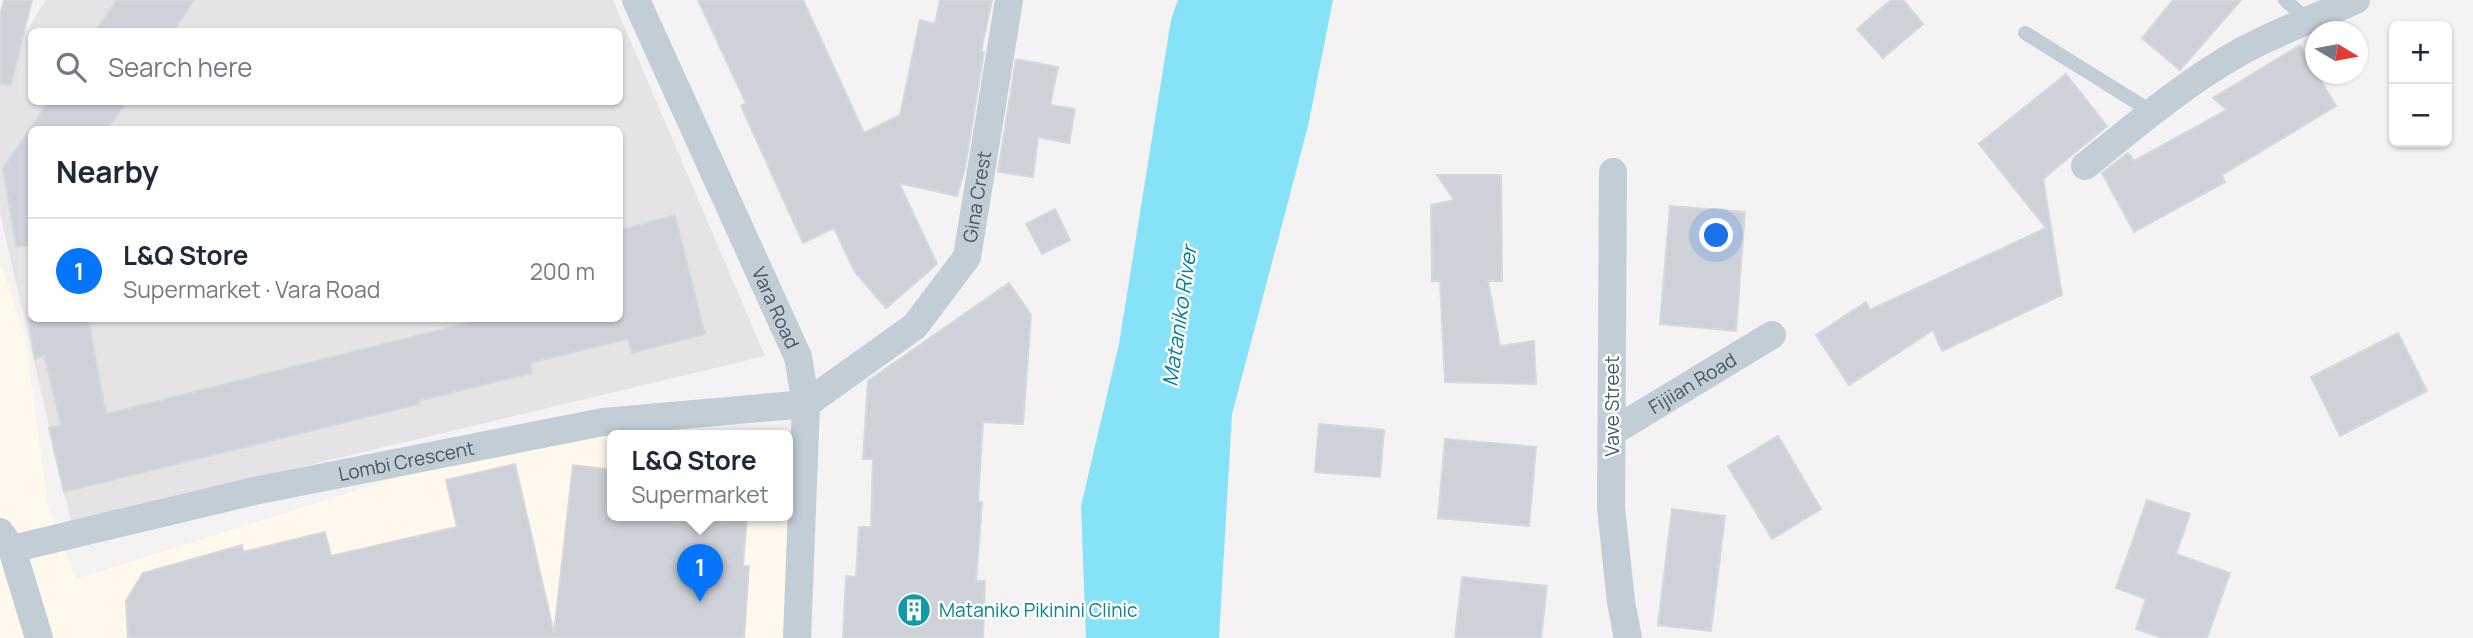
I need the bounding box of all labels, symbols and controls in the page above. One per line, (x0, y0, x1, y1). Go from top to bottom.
north arrow (2305, 21, 2368, 84)
map controls (2389, 21, 2452, 147)
button: + (2389, 21, 2452, 84)
search box (28, 28, 623, 105)
icon: search (52, 48, 90, 86)
text: Search here (108, 49, 253, 85)
button: − (2389, 84, 2452, 147)
street label: Gina Crest (957, 149, 997, 244)
text: Nearby (56, 151, 159, 192)
your location (1699, 218, 1733, 252)
text: L&Q Store (123, 237, 248, 273)
water label: Mataniko River (1155, 241, 1203, 388)
text: 1 (74, 255, 84, 287)
text: 200 m (530, 255, 595, 287)
street label: Vara Road (746, 263, 806, 353)
text: Supermarket · Vara Road (123, 273, 380, 305)
street label: Fijiian Road (1644, 347, 1741, 420)
street label: Vave Street (1599, 356, 1625, 456)
popup (607, 430, 793, 521)
street label: Lombi Crescent (336, 435, 476, 487)
text: L&Q Store (631, 442, 757, 478)
text: Supermarket (631, 478, 769, 510)
pin: 1 (677, 544, 723, 602)
building icon: Mataniko Pikinini Clinic (895, 591, 933, 629)
place label: Mataniko Pikinini Clinic (939, 597, 1137, 623)

